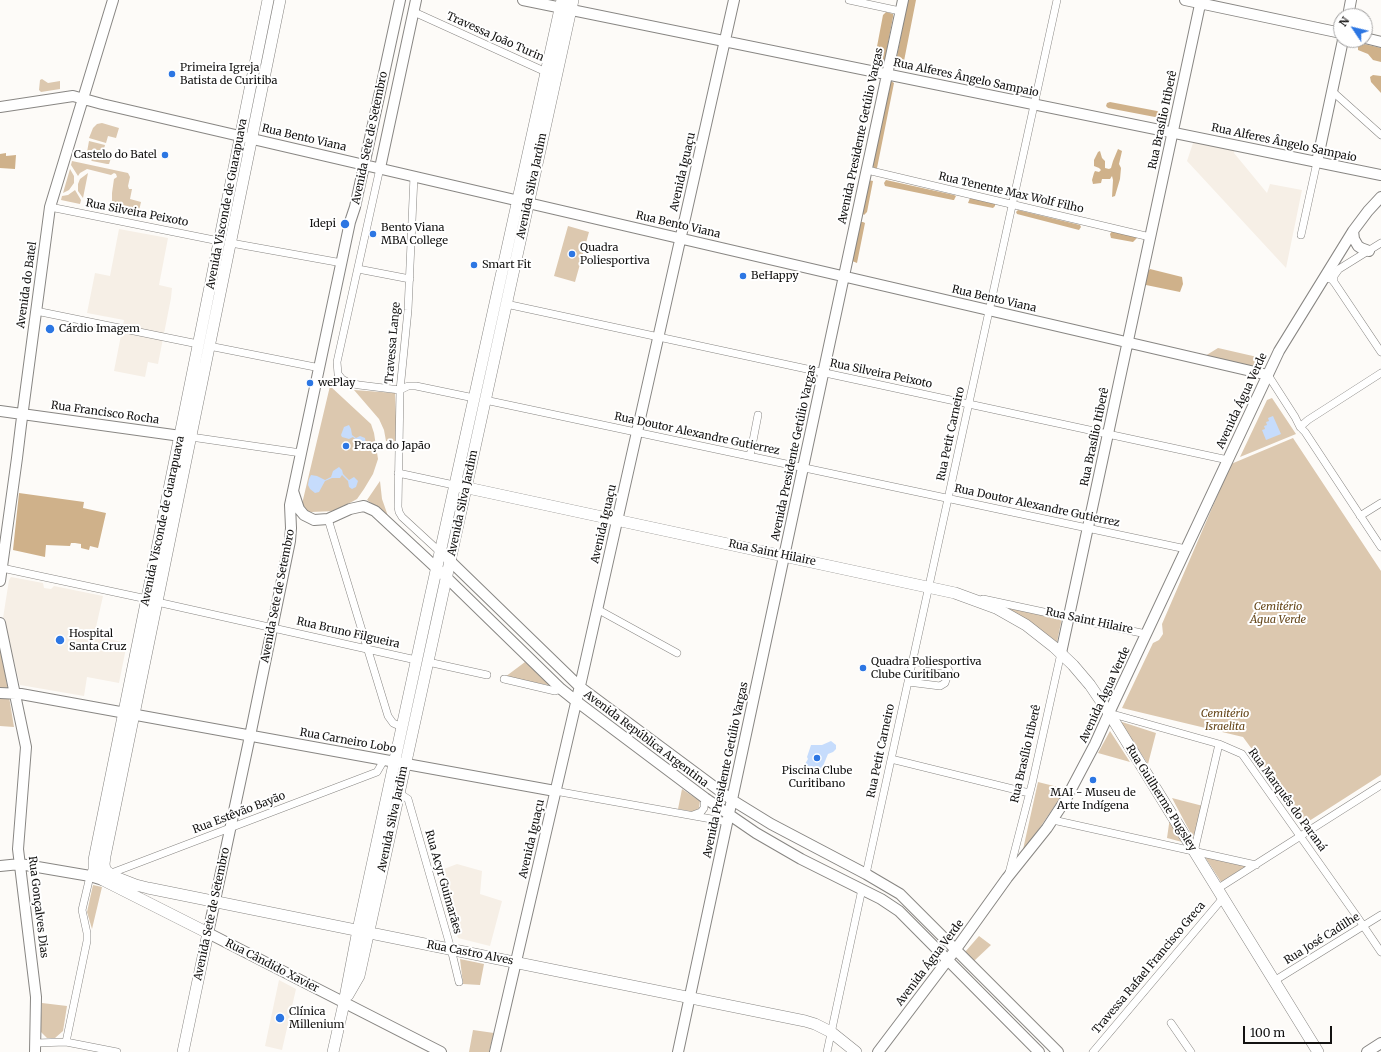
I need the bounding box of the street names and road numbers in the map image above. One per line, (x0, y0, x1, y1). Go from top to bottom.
street label: Travessa João Turin (444, 10, 546, 64)
street label: Avenida Presidente Getúlio Vargas (836, 47, 886, 225)
street label: Rua Alferes Ângelo Sampaio (892, 56, 1040, 100)
street label: Avenida Sete de Setembro (349, 70, 391, 206)
street label: Rua Brasílio Itiberê (1146, 70, 1180, 170)
street label: Avenida Visconde de Guarapuava (204, 118, 250, 290)
street label: Rua Alferes Ângelo Sampaio (1210, 121, 1358, 165)
street label: Rua Bento Viana (260, 122, 348, 154)
street label: Avenida Iguaçu (667, 131, 699, 213)
street label: Avenida Silva Jardim (514, 132, 550, 240)
street label: Rua Tenente Max Wolf Filho (937, 170, 1085, 216)
street label: Rua Silveira Peixoto (85, 197, 189, 229)
street label: Rua Bento Viana (634, 209, 722, 241)
street label: Avenida do Batel (14, 241, 40, 329)
street label: Rua Bento Viana (950, 283, 1038, 315)
street label: Travessa Lange (383, 301, 403, 385)
street label: Avenida Água Verde (1214, 351, 1270, 451)
street label: Rua Silveira Peixoto (829, 357, 933, 391)
street label: Avenida Presidente Getúlio Vargas (769, 364, 819, 542)
street label: Rua Petit Carneiro (935, 386, 967, 482)
street label: Rua Brasílio Itiberê (1078, 387, 1112, 487)
street label: Rua Francisco Rocha (50, 399, 160, 427)
street label: Rua Doutor Alexandre Gutierrez (613, 410, 781, 458)
street label: Avenida Visconde de Guarapuava (139, 435, 187, 607)
street label: Avenida Silva Jardim (445, 449, 481, 557)
street label: Rua Doutor Alexandre Gutierrez (953, 482, 1121, 530)
street label: Avenida Iguaçu (588, 483, 620, 565)
street label: Avenida Sete de Setembro (259, 528, 297, 664)
street label: Rua Saint Hilaire (727, 537, 817, 569)
street label: Rua Saint Hilaire (1044, 605, 1134, 637)
street label: Rua Bruno Filgueira (295, 615, 401, 651)
street label: Avenida Água Verde (1077, 645, 1133, 745)
street label: Avenida Presidente Getúlio Vargas (701, 681, 751, 859)
street label: Avenida República Argentina (581, 688, 711, 790)
street label: Rua Petit Carneiro (865, 703, 897, 799)
street label: Rua Brasílio Itiberê (1008, 704, 1044, 804)
street label: Rua Carneiro Lobo (299, 726, 397, 756)
street label: Rua Guilherme Pugsley (1123, 742, 1199, 854)
street label: Rua Marquês do Paraná (1245, 746, 1329, 854)
street label: Avenida Silva Jardim (375, 765, 411, 873)
street label: Rua Estêvão Bayão (191, 789, 287, 837)
street label: Avenida Iguaçu (516, 798, 548, 880)
street label: Rua Acyr Guimarães (422, 829, 464, 935)
street label: Avenida Sete de Setembro (191, 846, 233, 982)
street label: Rua Gonçalves Dias (25, 855, 51, 959)
street label: Travessa Rafael Francisco Greca (1090, 899, 1208, 1037)
street label: Rua José Cadilhe (1282, 910, 1362, 968)
street label: Avenida Água Verde (893, 917, 967, 1009)
street label: Rua Cândido Xavier (223, 937, 321, 995)
street label: Rua Castro Alves (426, 938, 514, 968)

